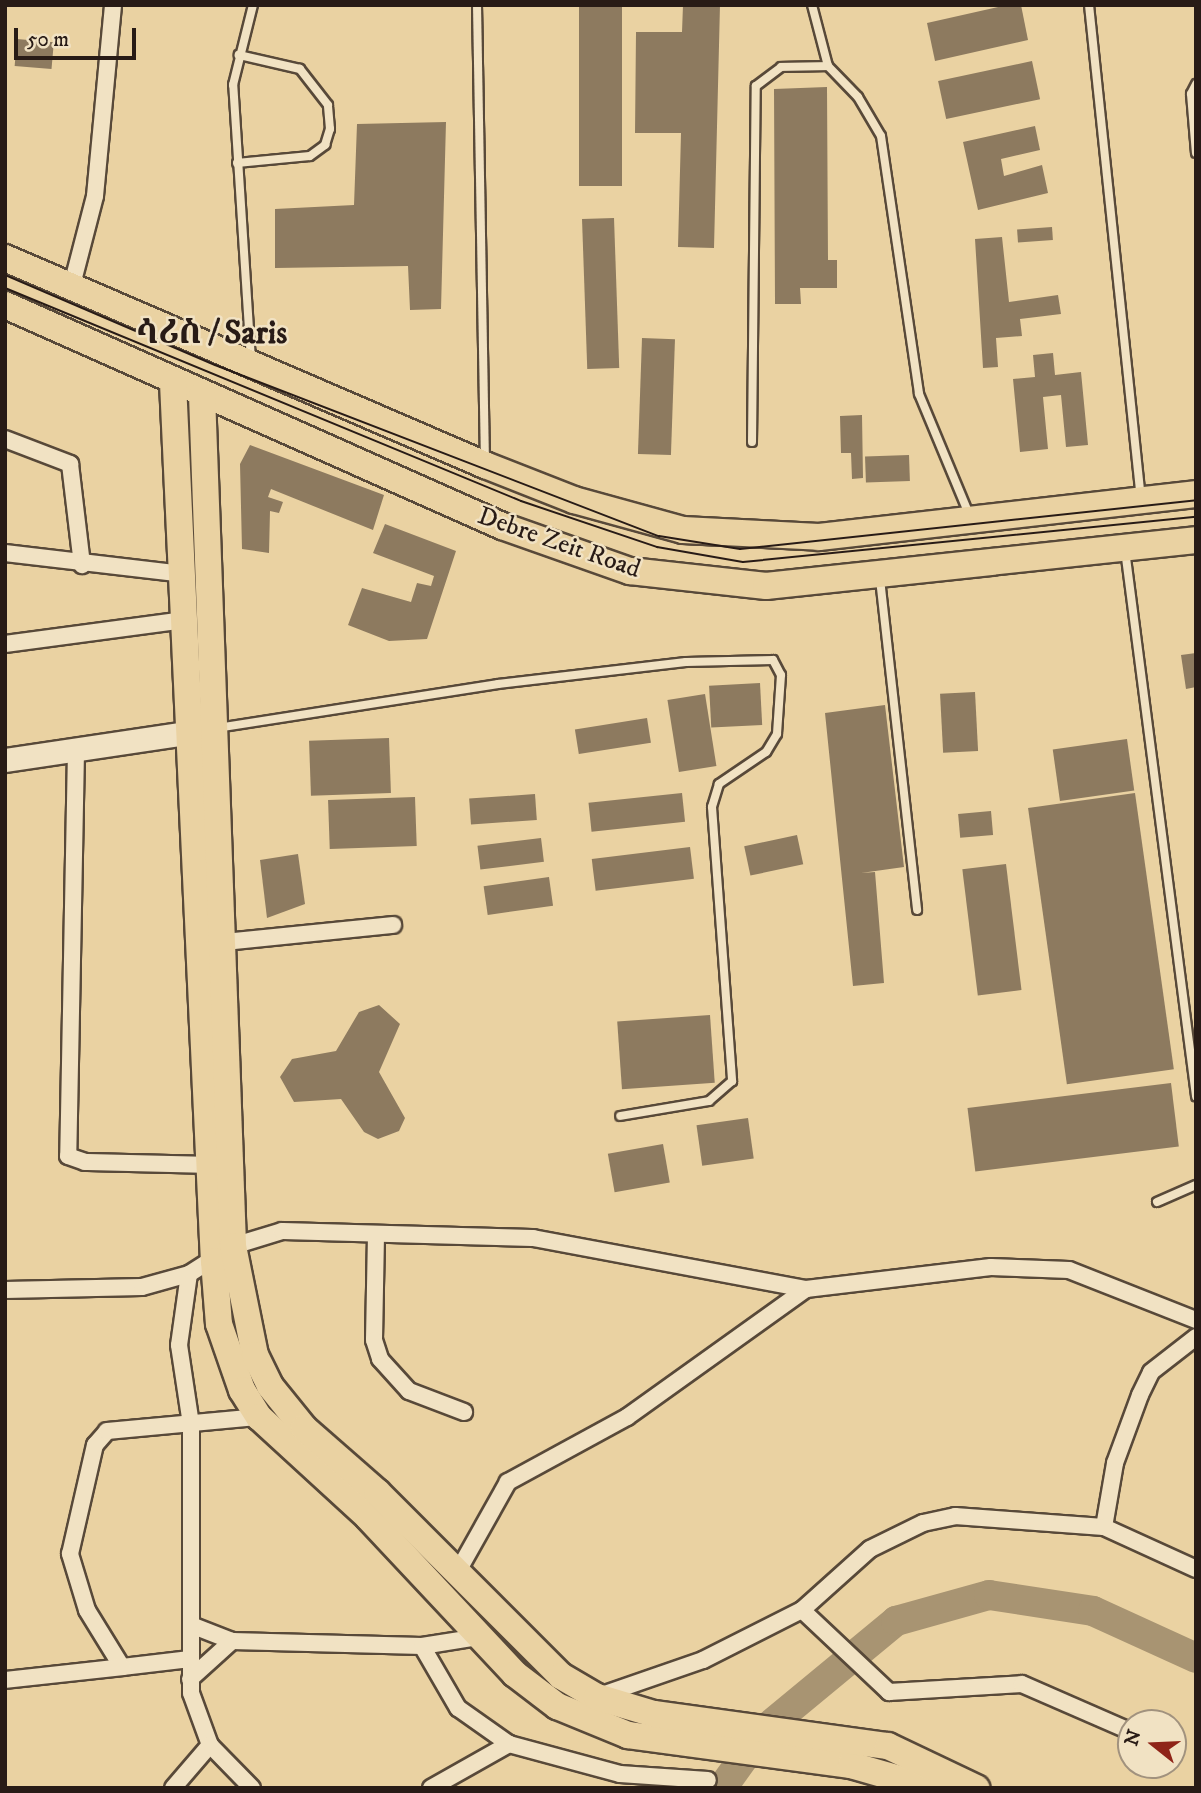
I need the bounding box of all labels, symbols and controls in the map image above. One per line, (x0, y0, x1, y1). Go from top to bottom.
scale bar (18, 14, 140, 58)
text: 50 m (27, 27, 69, 53)
district label: ሳሪስ / Saris (137, 314, 287, 354)
street label: Debre Zeit Road (474, 501, 644, 585)
north arrow (1117, 1709, 1187, 1779)
text: N (1120, 1727, 1147, 1749)

